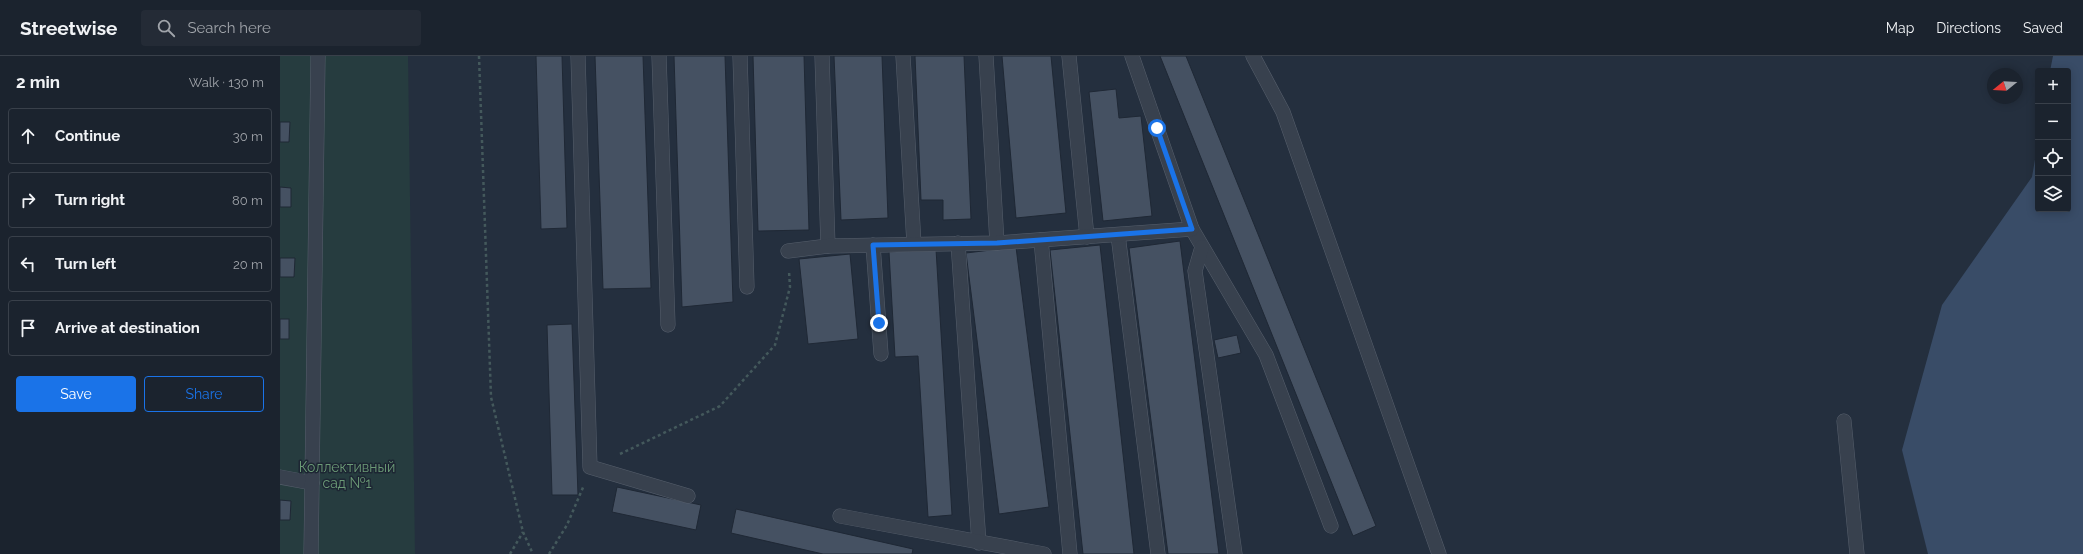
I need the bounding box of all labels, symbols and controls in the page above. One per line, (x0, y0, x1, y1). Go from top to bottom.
search box (141, 10, 421, 46)
text: Streetwise (20, 17, 117, 39)
icon: search (155, 17, 177, 39)
text: Search here (187, 19, 271, 37)
text: Map (1886, 20, 1914, 36)
text: Directions (1936, 20, 2001, 36)
text: Saved (2023, 20, 2063, 36)
north arrow (1987, 68, 2023, 104)
map controls (2035, 68, 2071, 212)
button: + (2035, 68, 2071, 104)
text: 2 min (16, 72, 60, 92)
text: Walk · 130 m (189, 75, 264, 90)
button: − (2035, 104, 2071, 140)
route start (1148, 119, 1166, 137)
icon: ahead (17, 125, 39, 147)
text: Continue (55, 127, 120, 145)
text: 30 m (233, 129, 263, 144)
button: locate (2035, 140, 2071, 176)
button: layers (2035, 176, 2071, 212)
icon: right (17, 189, 39, 211)
text: Turn right (55, 191, 125, 209)
text: 80 m (232, 193, 263, 208)
icon: left (17, 253, 39, 275)
text: Turn left (55, 255, 116, 273)
text: 20 m (233, 257, 263, 272)
route end (870, 314, 888, 332)
icon: arrive (17, 317, 39, 339)
text: Arrive at destination (55, 319, 200, 337)
button: Save (16, 376, 136, 412)
button: Share (144, 376, 264, 412)
park label: Коллективный сад №1 (299, 459, 395, 491)

